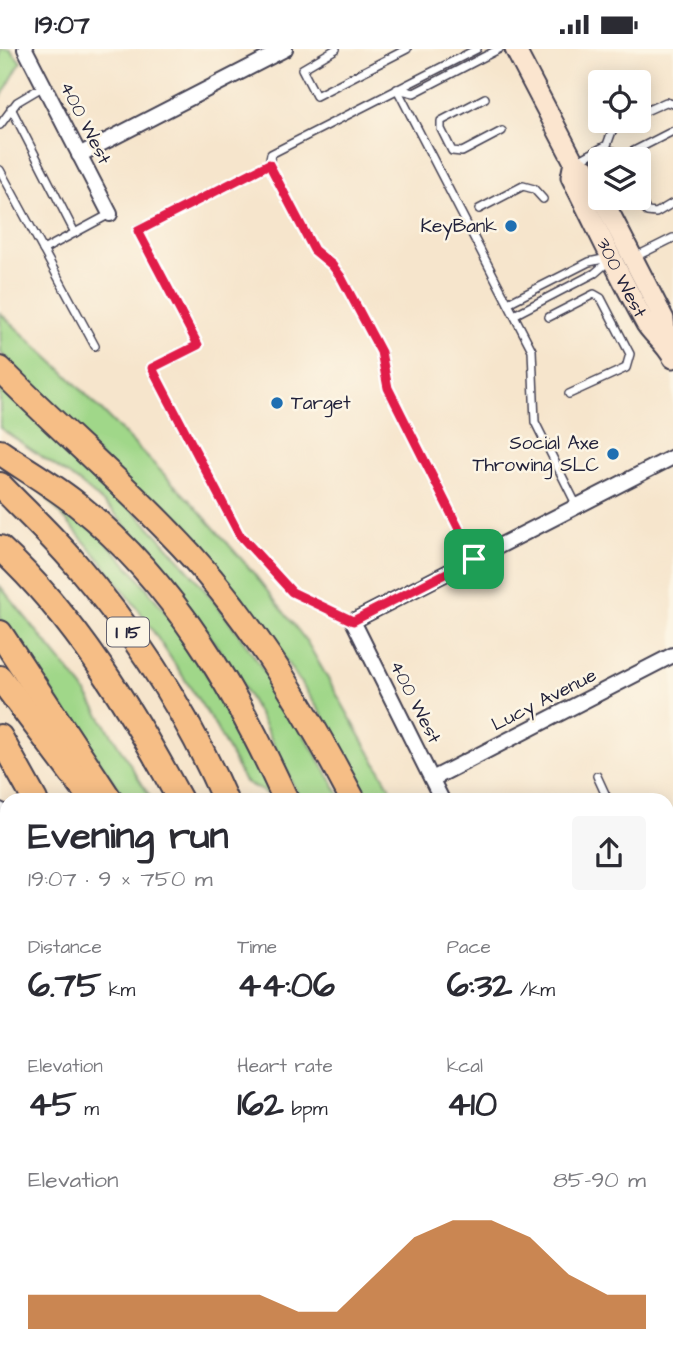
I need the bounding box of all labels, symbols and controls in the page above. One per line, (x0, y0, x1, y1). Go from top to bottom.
text: 19:07 (35, 7, 90, 43)
map controls (588, 70, 651, 210)
button: locate (588, 70, 651, 133)
street label: 400 West (53, 77, 118, 169)
button: layers (588, 147, 651, 210)
place label: KeyBank (420, 213, 497, 241)
marker: KeyBank (503, 218, 519, 234)
street label: 300 West (590, 233, 654, 323)
place label: Target (291, 390, 351, 418)
marker: Target (269, 395, 285, 411)
place label: Social Axe Throwing SLC (473, 430, 600, 480)
marker: Social Axe Throwing SLC (605, 446, 621, 462)
pin (444, 529, 504, 589)
icon: arrive (455, 540, 493, 578)
road number: I 15 (107, 617, 149, 647)
street label: 400 West (383, 656, 448, 748)
street label: Lucy Avenue (487, 662, 602, 739)
text: Evening run (28, 811, 229, 863)
button: share (572, 816, 646, 890)
text: 19:07 · 9 × 750 m (28, 863, 213, 895)
text: Distance (28, 934, 102, 961)
text: Time (237, 934, 277, 961)
text: Pace (447, 934, 491, 961)
text: 6.75 (28, 961, 101, 1010)
text: 44:06 (237, 961, 335, 1010)
text: 6:32 (447, 961, 512, 1010)
text: km (101, 977, 135, 1004)
text: /km (512, 977, 555, 1004)
text: Elevation (28, 1053, 103, 1080)
text: Heart rate (237, 1053, 333, 1080)
text: kcal (447, 1053, 483, 1080)
text: 45 (28, 1080, 77, 1129)
text: 162 (237, 1080, 284, 1129)
text: 410 (447, 1080, 497, 1129)
text: m (77, 1096, 99, 1123)
text: bpm (284, 1096, 327, 1123)
text: Elevation (28, 1164, 119, 1196)
text: 85–90 m (553, 1164, 646, 1196)

